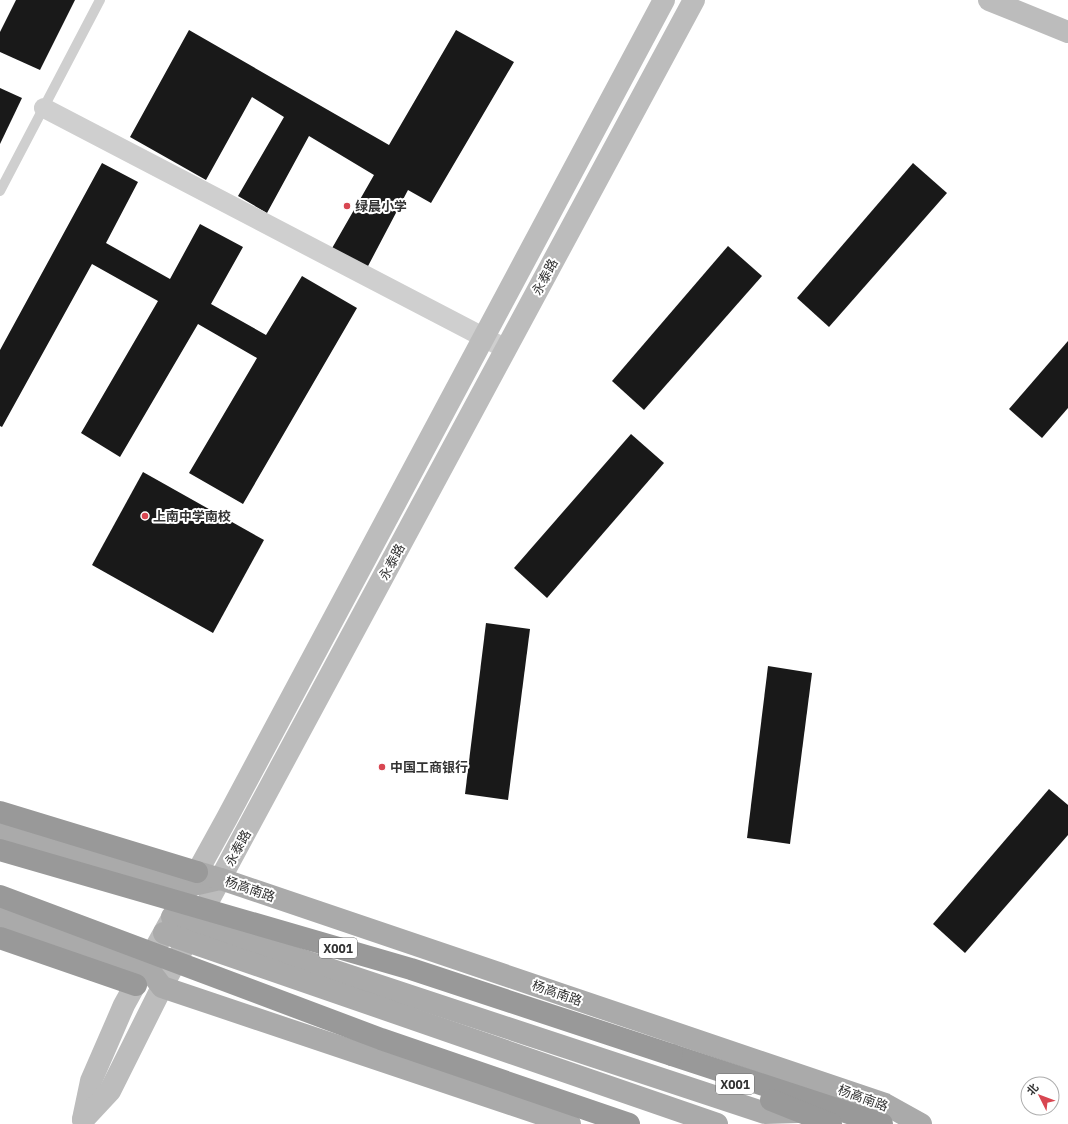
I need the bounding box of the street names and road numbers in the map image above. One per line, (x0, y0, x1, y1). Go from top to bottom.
street label: 永泰路 (528, 256, 562, 298)
street label: 永泰路 (375, 541, 409, 583)
street label: 永泰路 (221, 827, 255, 869)
street label: 杨高南路 (223, 872, 277, 906)
road number: X001 (319, 938, 357, 958)
street label: 杨高南路 (530, 976, 584, 1010)
road number: X001 (716, 1074, 754, 1094)
street label: 杨高南路 (836, 1081, 890, 1115)

